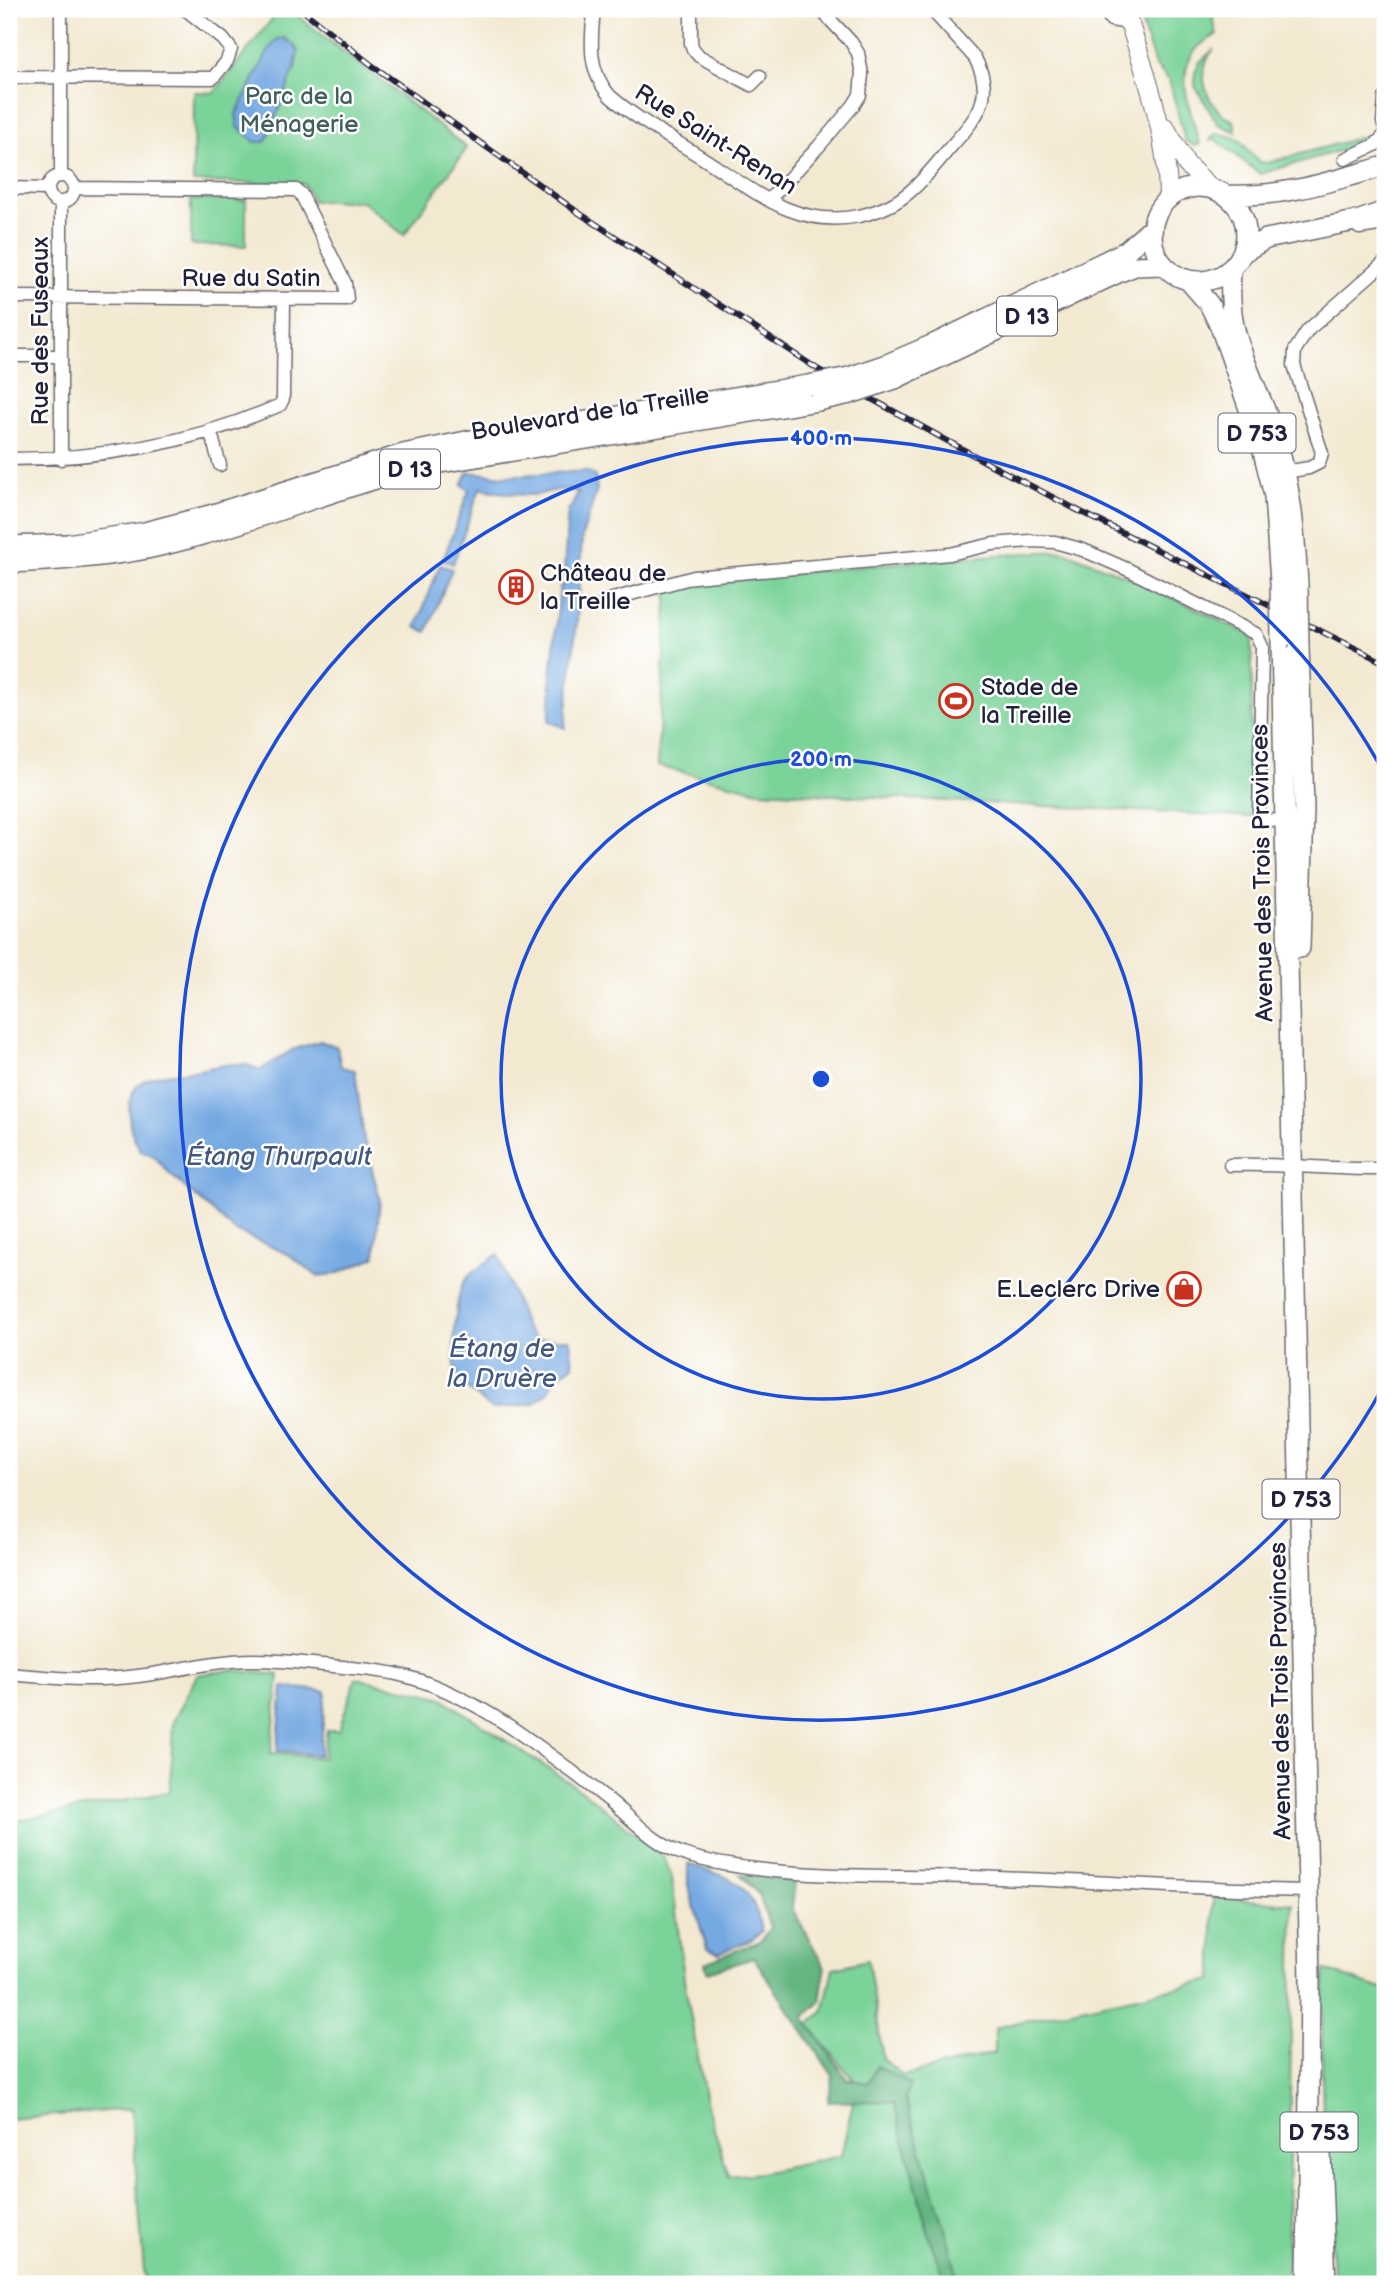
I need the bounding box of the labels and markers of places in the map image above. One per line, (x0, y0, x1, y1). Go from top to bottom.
place label: Château de la Treille (540, 559, 666, 616)
building icon: Château de la Treille (497, 568, 535, 606)
place label: Stade de la Treille (981, 673, 1078, 730)
sports icon: Stade de la Treille (937, 682, 975, 720)
centre of rings (809, 1067, 833, 1091)
shop icon: E.Leclerc Drive (1165, 1270, 1203, 1308)
place label: E.Leclerc Drive (996, 1275, 1160, 1304)

